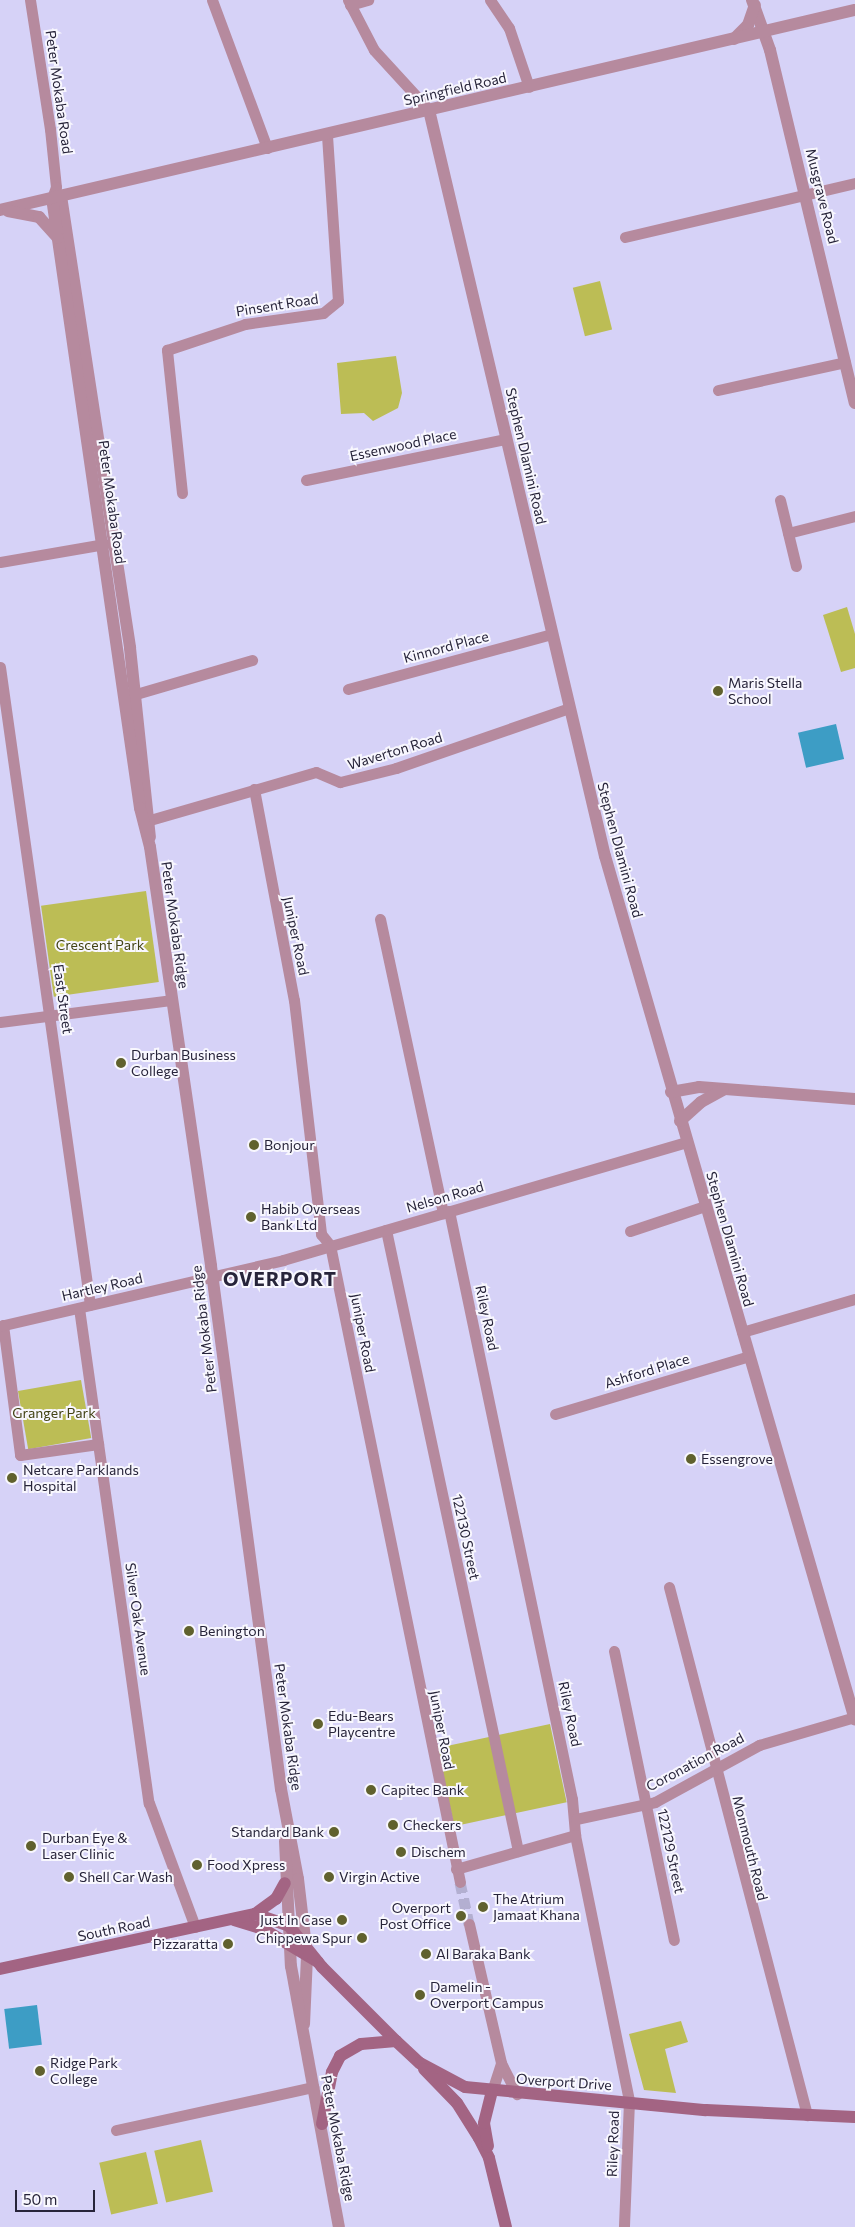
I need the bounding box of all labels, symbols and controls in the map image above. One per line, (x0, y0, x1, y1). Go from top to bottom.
street label: Peter Mokaba Road (42, 29, 76, 155)
street label: Springfield Road (402, 69, 508, 109)
street label: Musgrave Road (802, 147, 842, 245)
street label: Pinsent Road (235, 290, 319, 320)
street label: Stephen Dlamini Road (502, 386, 550, 526)
street label: Essenwood Place (348, 425, 458, 465)
street label: Peter Mokaba Road (95, 439, 129, 565)
street label: Kinnord Place (402, 628, 490, 666)
place label: Maris Stella School (728, 675, 802, 708)
marker: Maris Stella School (712, 685, 724, 697)
street label: Waverton Road (346, 729, 444, 773)
street label: Stephen Dlamini Road (594, 780, 646, 920)
street label: Peter Mokaba Ridge (158, 860, 192, 990)
street label: Juniper Road (279, 895, 313, 977)
park label: Crescent Park (56, 937, 144, 953)
street label: East Street (50, 963, 76, 1035)
place label: Durban Business College (131, 1047, 236, 1080)
marker: Durban Business College (115, 1057, 127, 1069)
place label: Bonjour (264, 1137, 315, 1153)
marker: Bonjour (248, 1139, 260, 1151)
street label: Stephen Dlamini Road (703, 1170, 757, 1308)
street label: Nelson Road (404, 1178, 486, 1216)
place label: Habib Overseas Bank Ltd (261, 1201, 360, 1234)
marker: Habib Overseas Bank Ltd (245, 1211, 257, 1223)
street label: Peter Mokaba Ridge (188, 1264, 220, 1394)
district label: OVERPORT (222, 1268, 338, 1290)
street label: Hartley Road (60, 1270, 144, 1304)
street label: Riley Road (472, 1284, 502, 1352)
street label: Juniper Road (347, 1292, 379, 1374)
street label: Ashford Place (603, 1350, 691, 1392)
park label: Granger Park (12, 1405, 96, 1421)
place label: Essengrove (701, 1451, 773, 1467)
marker: Essengrove (685, 1453, 697, 1465)
place label: Netcare Parklands Hospital (23, 1462, 139, 1494)
marker: Netcare Parklands Hospital (5, 1471, 19, 1485)
street label: 122130 Street (449, 1493, 483, 1581)
street label: Silver Oak Avenue (122, 1562, 154, 1676)
place label: Benington (199, 1623, 265, 1639)
marker: Benington (183, 1625, 195, 1637)
street label: Peter Mokaba Ridge (271, 1662, 305, 1792)
street label: Riley Road (555, 1680, 585, 1748)
street label: Juniper Road (426, 1689, 458, 1771)
place label: Edu-Bears Playcentre (328, 1708, 395, 1740)
marker: Edu-Bears Playcentre (312, 1718, 324, 1730)
street label: Coronation Road (643, 1729, 747, 1795)
place label: Capitec Bank (381, 1782, 464, 1798)
marker: Capitec Bank (365, 1784, 377, 1796)
street label: Monmouth Road (729, 1794, 771, 1902)
street label: 122129 Street (654, 1807, 688, 1895)
place label: Checkers (403, 1817, 461, 1833)
marker: Checkers (387, 1819, 399, 1831)
place label: Standard Bank (231, 1824, 324, 1840)
marker: Standard Bank (328, 1826, 340, 1838)
place label: Durban Eye & Laser Clinic (42, 1830, 127, 1862)
marker: Durban Eye & Laser Clinic (24, 1839, 38, 1853)
place label: Dischem (411, 1844, 466, 1860)
marker: Dischem (395, 1846, 407, 1858)
place label: Food Xpress (207, 1857, 285, 1873)
marker: Food Xpress (191, 1859, 203, 1871)
place label: Shell Car Wash (79, 1869, 173, 1885)
place label: Virgin Active (339, 1869, 420, 1885)
marker: Shell Car Wash (63, 1871, 75, 1883)
marker: Virgin Active (323, 1871, 335, 1883)
place label: The Atrium Jamaat Khana (493, 1891, 580, 1924)
place label: Overport Post Office (379, 1900, 451, 1932)
marker: The Atrium Jamaat Khana (477, 1901, 489, 1913)
marker: Overport Post Office (455, 1910, 467, 1922)
place label: Just In Case (260, 1912, 332, 1928)
street label: South Road (76, 1913, 152, 1945)
marker: Just In Case (336, 1914, 348, 1926)
place label: Chippewa Spur (256, 1930, 352, 1946)
marker: Chippewa Spur (356, 1932, 368, 1944)
place label: Pizzaratta (153, 1936, 218, 1952)
marker: Pizzaratta (222, 1938, 234, 1950)
place label: Al Baraka Bank (436, 1946, 531, 1962)
marker: Al Baraka Bank (420, 1948, 432, 1960)
place label: Damelin - Overport Campus (430, 1979, 544, 2011)
marker: Damelin - Overport Campus (414, 1989, 426, 2001)
place label: Ridge Park College (50, 2055, 118, 2088)
marker: Ridge Park College (34, 2065, 46, 2077)
street label: Overport Drive (516, 2070, 612, 2094)
street label: Peter Mokaba Ridge (318, 2074, 358, 2202)
street label: Riley Road (603, 2111, 623, 2177)
scale bar (18, 2180, 98, 2212)
text: 50 m (23, 2190, 57, 2208)

